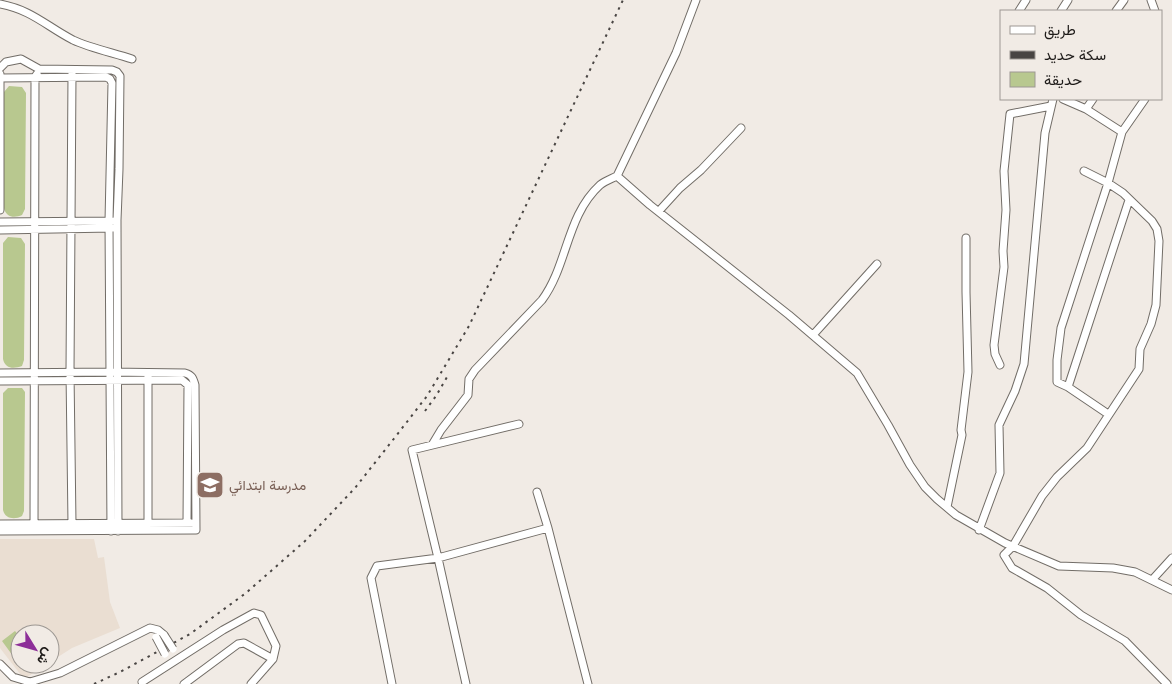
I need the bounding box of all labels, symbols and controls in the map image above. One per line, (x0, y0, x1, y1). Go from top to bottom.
legend (1000, 10, 1162, 100)
text: طريق (1044, 21, 1076, 40)
text: سكة حديد (1044, 46, 1106, 64)
text: حديقة (1044, 71, 1082, 89)
school or university icon: مدرسة ابتدائي (195, 470, 225, 500)
place label: مدرسة ابتدائي (229, 477, 306, 497)
north arrow (10, 624, 60, 674)
text: ش (33, 645, 57, 668)

